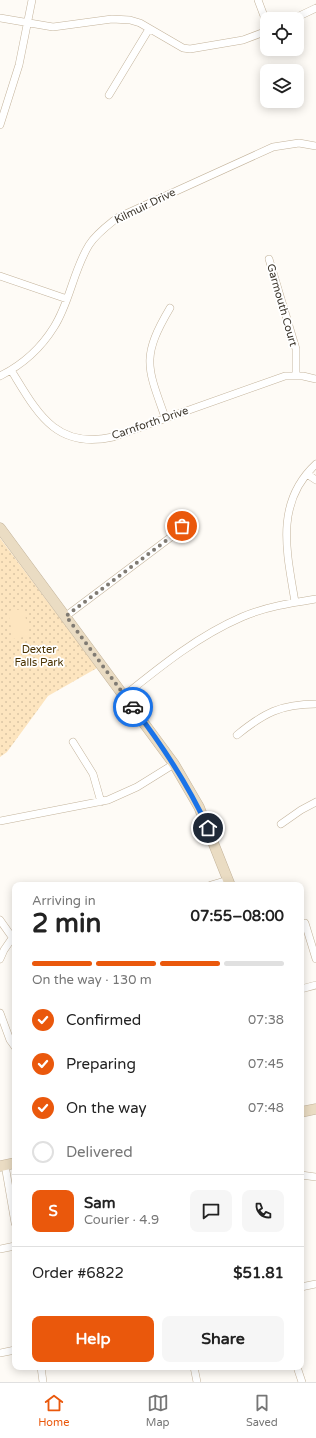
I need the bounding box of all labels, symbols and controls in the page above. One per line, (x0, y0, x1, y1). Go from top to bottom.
map controls (260, 12, 304, 108)
button: locate (260, 12, 304, 56)
button: layers (260, 64, 304, 108)
street label: Kilmuir Drive (112, 186, 178, 226)
street label: Garmouth Court (264, 262, 300, 348)
street label: Carnforth Drive (110, 404, 190, 442)
pin (165, 509, 199, 543)
icon: bag (171, 515, 193, 537)
park label: Dexter Falls Park (14, 643, 64, 669)
courier (113, 687, 153, 727)
icon: car (122, 696, 144, 718)
pin (191, 811, 225, 845)
icon: home (197, 817, 219, 839)
text: Arriving in (32, 893, 96, 909)
text: 07:55–08:00 (191, 907, 284, 925)
text: 2 min (32, 908, 101, 939)
text: On the way · 130 m (32, 972, 152, 988)
icon: check (32, 1009, 54, 1031)
text: Confirmed (66, 1011, 141, 1029)
text: 07:38 (248, 1012, 284, 1028)
icon: check (32, 1053, 54, 1075)
text: Preparing (66, 1055, 136, 1073)
text: 07:45 (248, 1056, 284, 1072)
icon: check (32, 1097, 54, 1119)
text: On the way (66, 1099, 146, 1117)
text: 07:48 (248, 1100, 284, 1116)
text: Delivered (66, 1143, 133, 1161)
button: chat (190, 1190, 232, 1232)
button: phone (242, 1190, 284, 1232)
text: Sam (84, 1194, 115, 1212)
text: S (48, 1202, 58, 1220)
text: Courier · 4.9 (84, 1212, 159, 1228)
text: Order #6822 (32, 1264, 124, 1282)
text: $51.81 (233, 1264, 284, 1282)
button: Help (32, 1316, 154, 1362)
button: Share (162, 1316, 284, 1362)
tab: Home (38, 1392, 69, 1429)
tab: Map (146, 1392, 170, 1429)
tab: Saved (246, 1392, 278, 1429)

